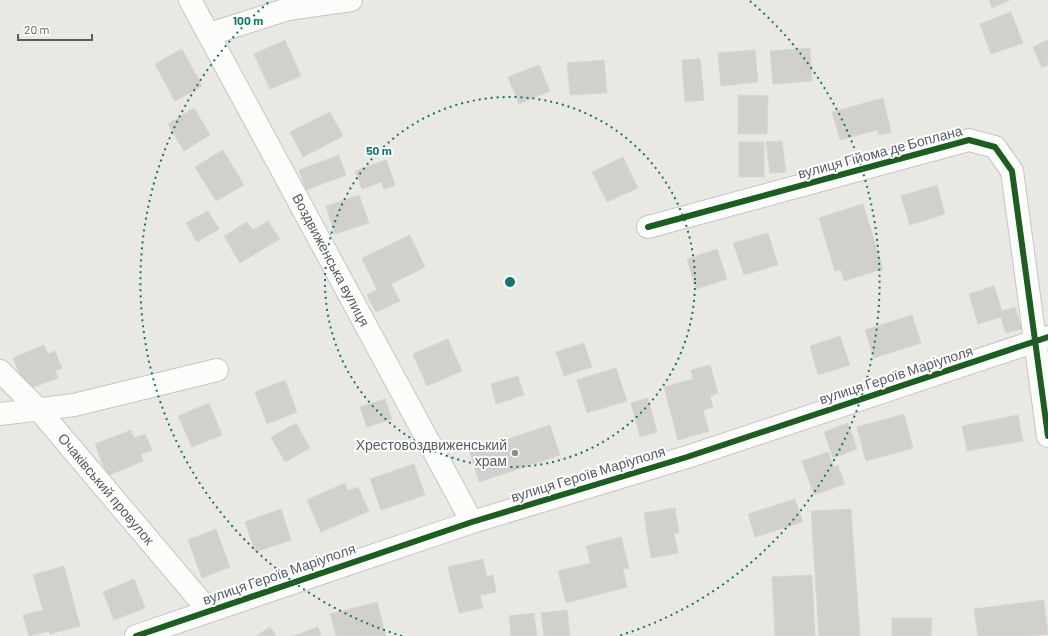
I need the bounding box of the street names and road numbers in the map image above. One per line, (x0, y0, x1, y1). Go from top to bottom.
street label: вулиця Гійома де Боплана (796, 121, 964, 182)
street label: Воздвиженська вулиця (289, 190, 374, 329)
street label: вулиця Героїв Маріуполя (817, 342, 975, 407)
street label: Очаківський провулок (55, 429, 159, 549)
street label: вулиця Героїв Маріуполя (509, 442, 667, 505)
street label: вулиця Героїв Маріуполя (200, 539, 358, 608)

